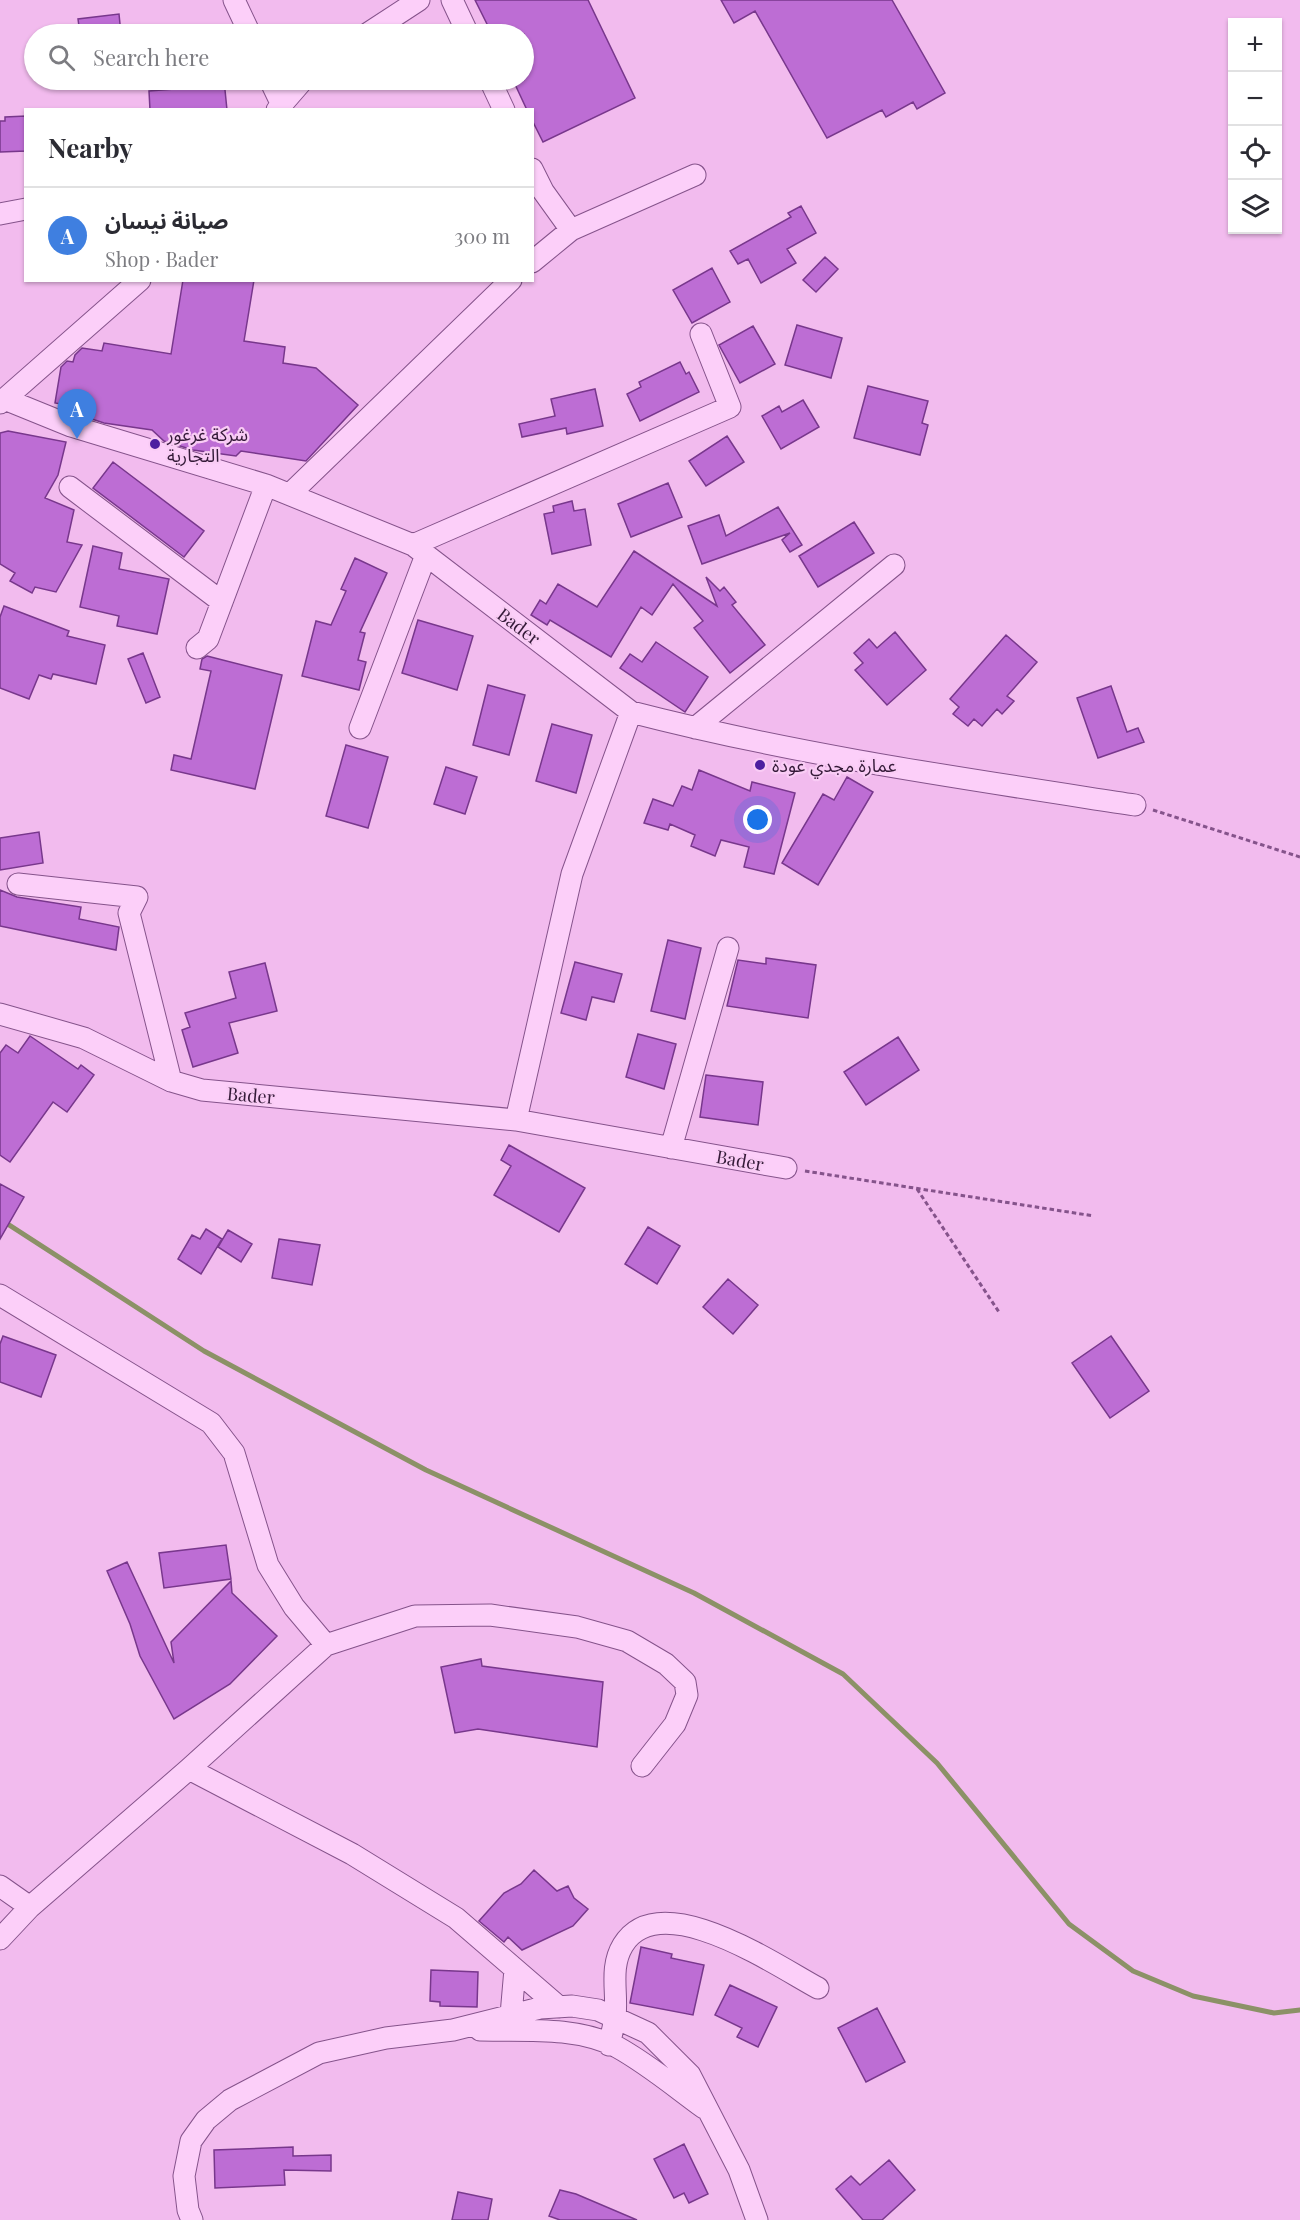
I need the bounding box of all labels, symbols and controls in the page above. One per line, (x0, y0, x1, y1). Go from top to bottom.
map controls (1228, 18, 1282, 234)
button: + (1228, 18, 1282, 72)
search box (24, 24, 534, 90)
icon: search (45, 41, 78, 74)
text: Search here (93, 42, 209, 72)
button: − (1228, 72, 1282, 126)
button: locate (1228, 126, 1282, 180)
text: Nearby (48, 130, 133, 165)
button: layers (1228, 180, 1282, 234)
text: صيانة نيسان (105, 205, 228, 235)
text: A (61, 222, 74, 249)
text: 300 m (454, 222, 510, 249)
text: Shop · Bader (105, 245, 218, 272)
pin: A (58, 390, 97, 439)
place label: شركة غرغور التجارية (166, 422, 248, 467)
marker: شركة غرغور التجارية (148, 437, 162, 451)
street label: Bader (493, 602, 545, 650)
place label: عمارة مجدي عودة (772, 753, 896, 779)
marker: عمارة مجدي عودة (753, 758, 767, 772)
your location (743, 805, 772, 834)
street label: Bader (226, 1081, 276, 1109)
street label: Bader (714, 1144, 766, 1176)

